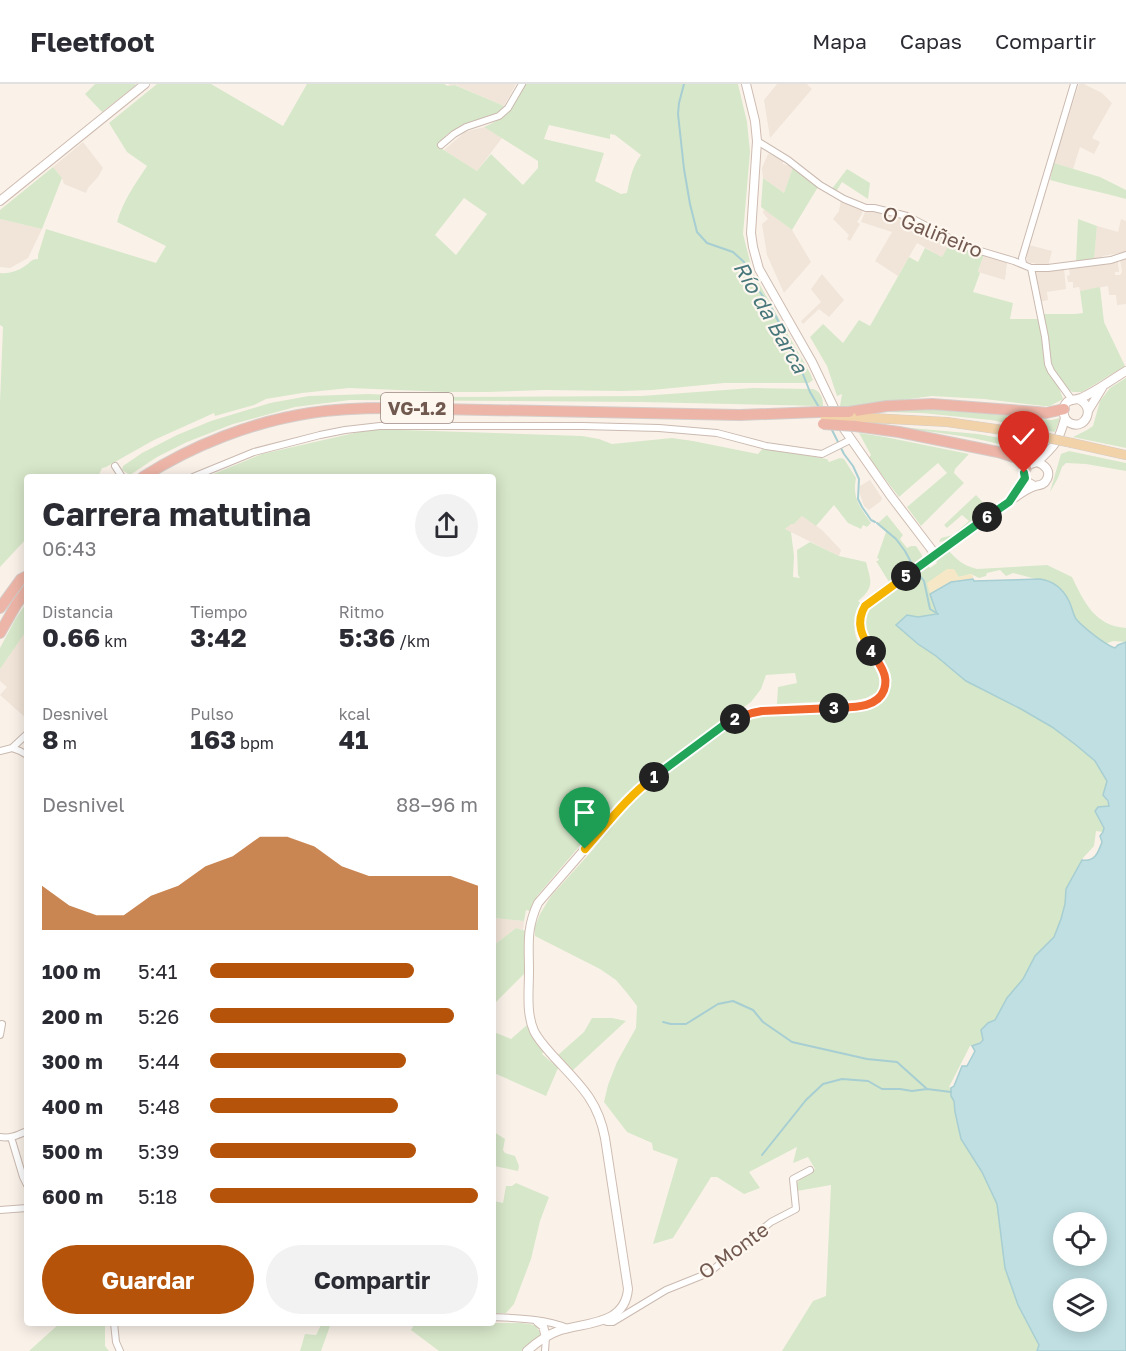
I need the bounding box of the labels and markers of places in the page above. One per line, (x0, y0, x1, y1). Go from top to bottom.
pin (998, 411, 1049, 473)
pin: 6 (972, 502, 1002, 532)
pin: 5 (891, 561, 921, 591)
pin: 4 (856, 636, 886, 666)
pin: 3 (819, 693, 849, 723)
pin: 2 (720, 704, 750, 734)
pin: 1 (639, 762, 669, 792)
pin (559, 787, 610, 849)

